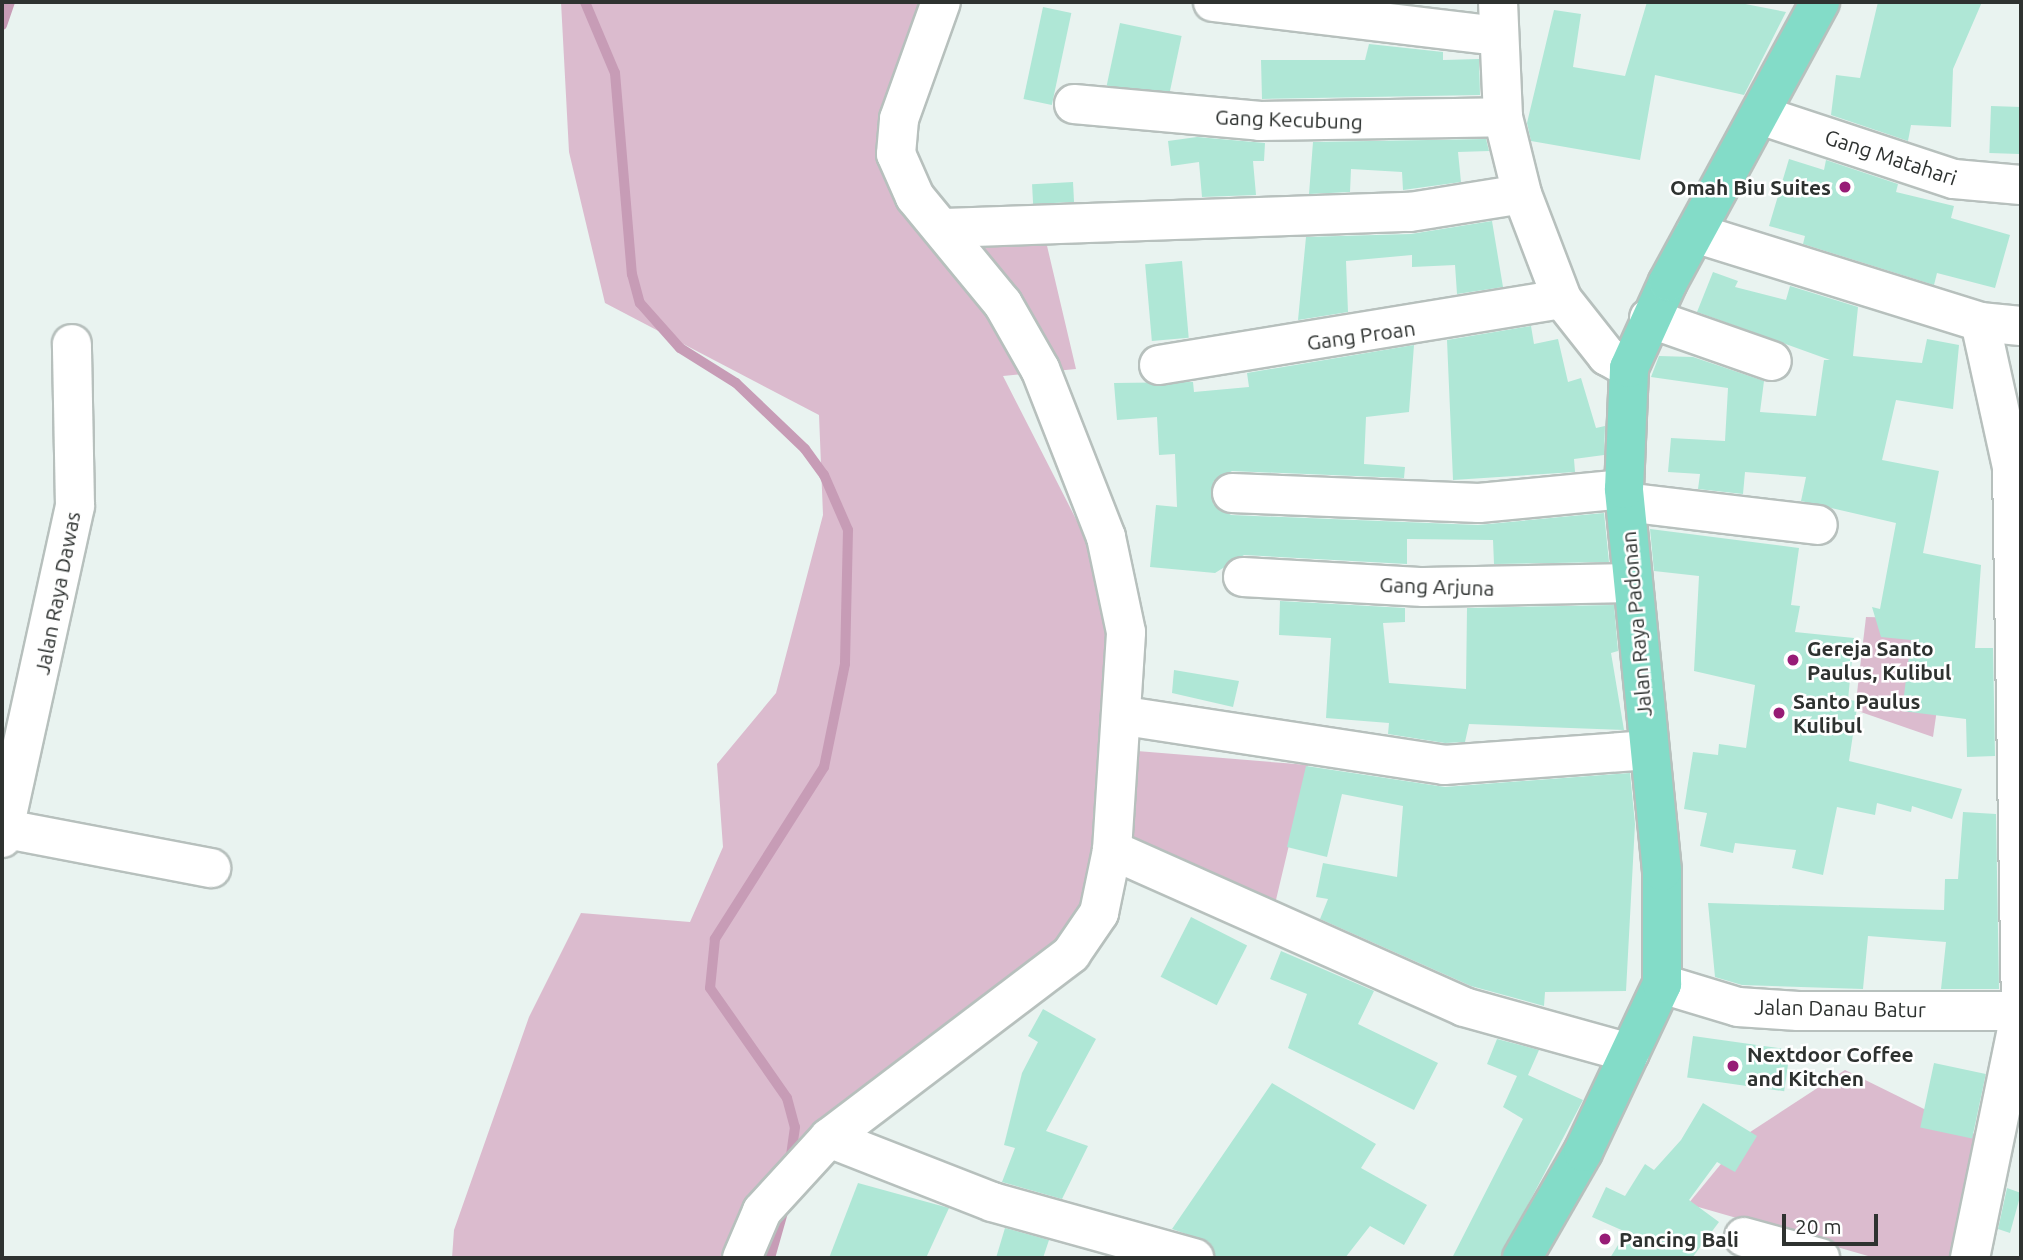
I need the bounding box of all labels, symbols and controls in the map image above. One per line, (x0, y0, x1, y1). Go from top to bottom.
street label: Gang Kecubung (1215, 104, 1363, 134)
street label: Gang Matahari (1822, 124, 1960, 190)
place label: Omah Biu Suites (1670, 174, 1831, 200)
marker: Omah Biu Suites (1837, 179, 1853, 195)
street label: Gang Proan (1305, 315, 1417, 355)
street label: Jalan Raya Dawas (29, 509, 85, 677)
street label: Jalan Raya Padonan (1615, 530, 1657, 718)
street label: Gang Arjuna (1379, 571, 1495, 601)
place label: Gereja Santo Paulus, Kulibul (1807, 635, 1951, 685)
marker: Gereja Santo Paulus, Kulibul (1785, 652, 1801, 668)
place label: Santo Paulus Kulibul (1793, 688, 1920, 738)
marker: Santo Paulus Kulibul (1771, 705, 1787, 721)
street label: Jalan Danau Batur (1754, 994, 1926, 1022)
place label: Nextdoor Coffee and Kitchen (1747, 1041, 1914, 1091)
marker: Nextdoor Coffee and Kitchen (1725, 1058, 1741, 1074)
scale bar (1785, 1200, 1881, 1244)
text: 20 m (1795, 1214, 1842, 1238)
place label: Pancing Bali (1619, 1226, 1739, 1252)
marker: Pancing Bali (1597, 1231, 1613, 1247)

